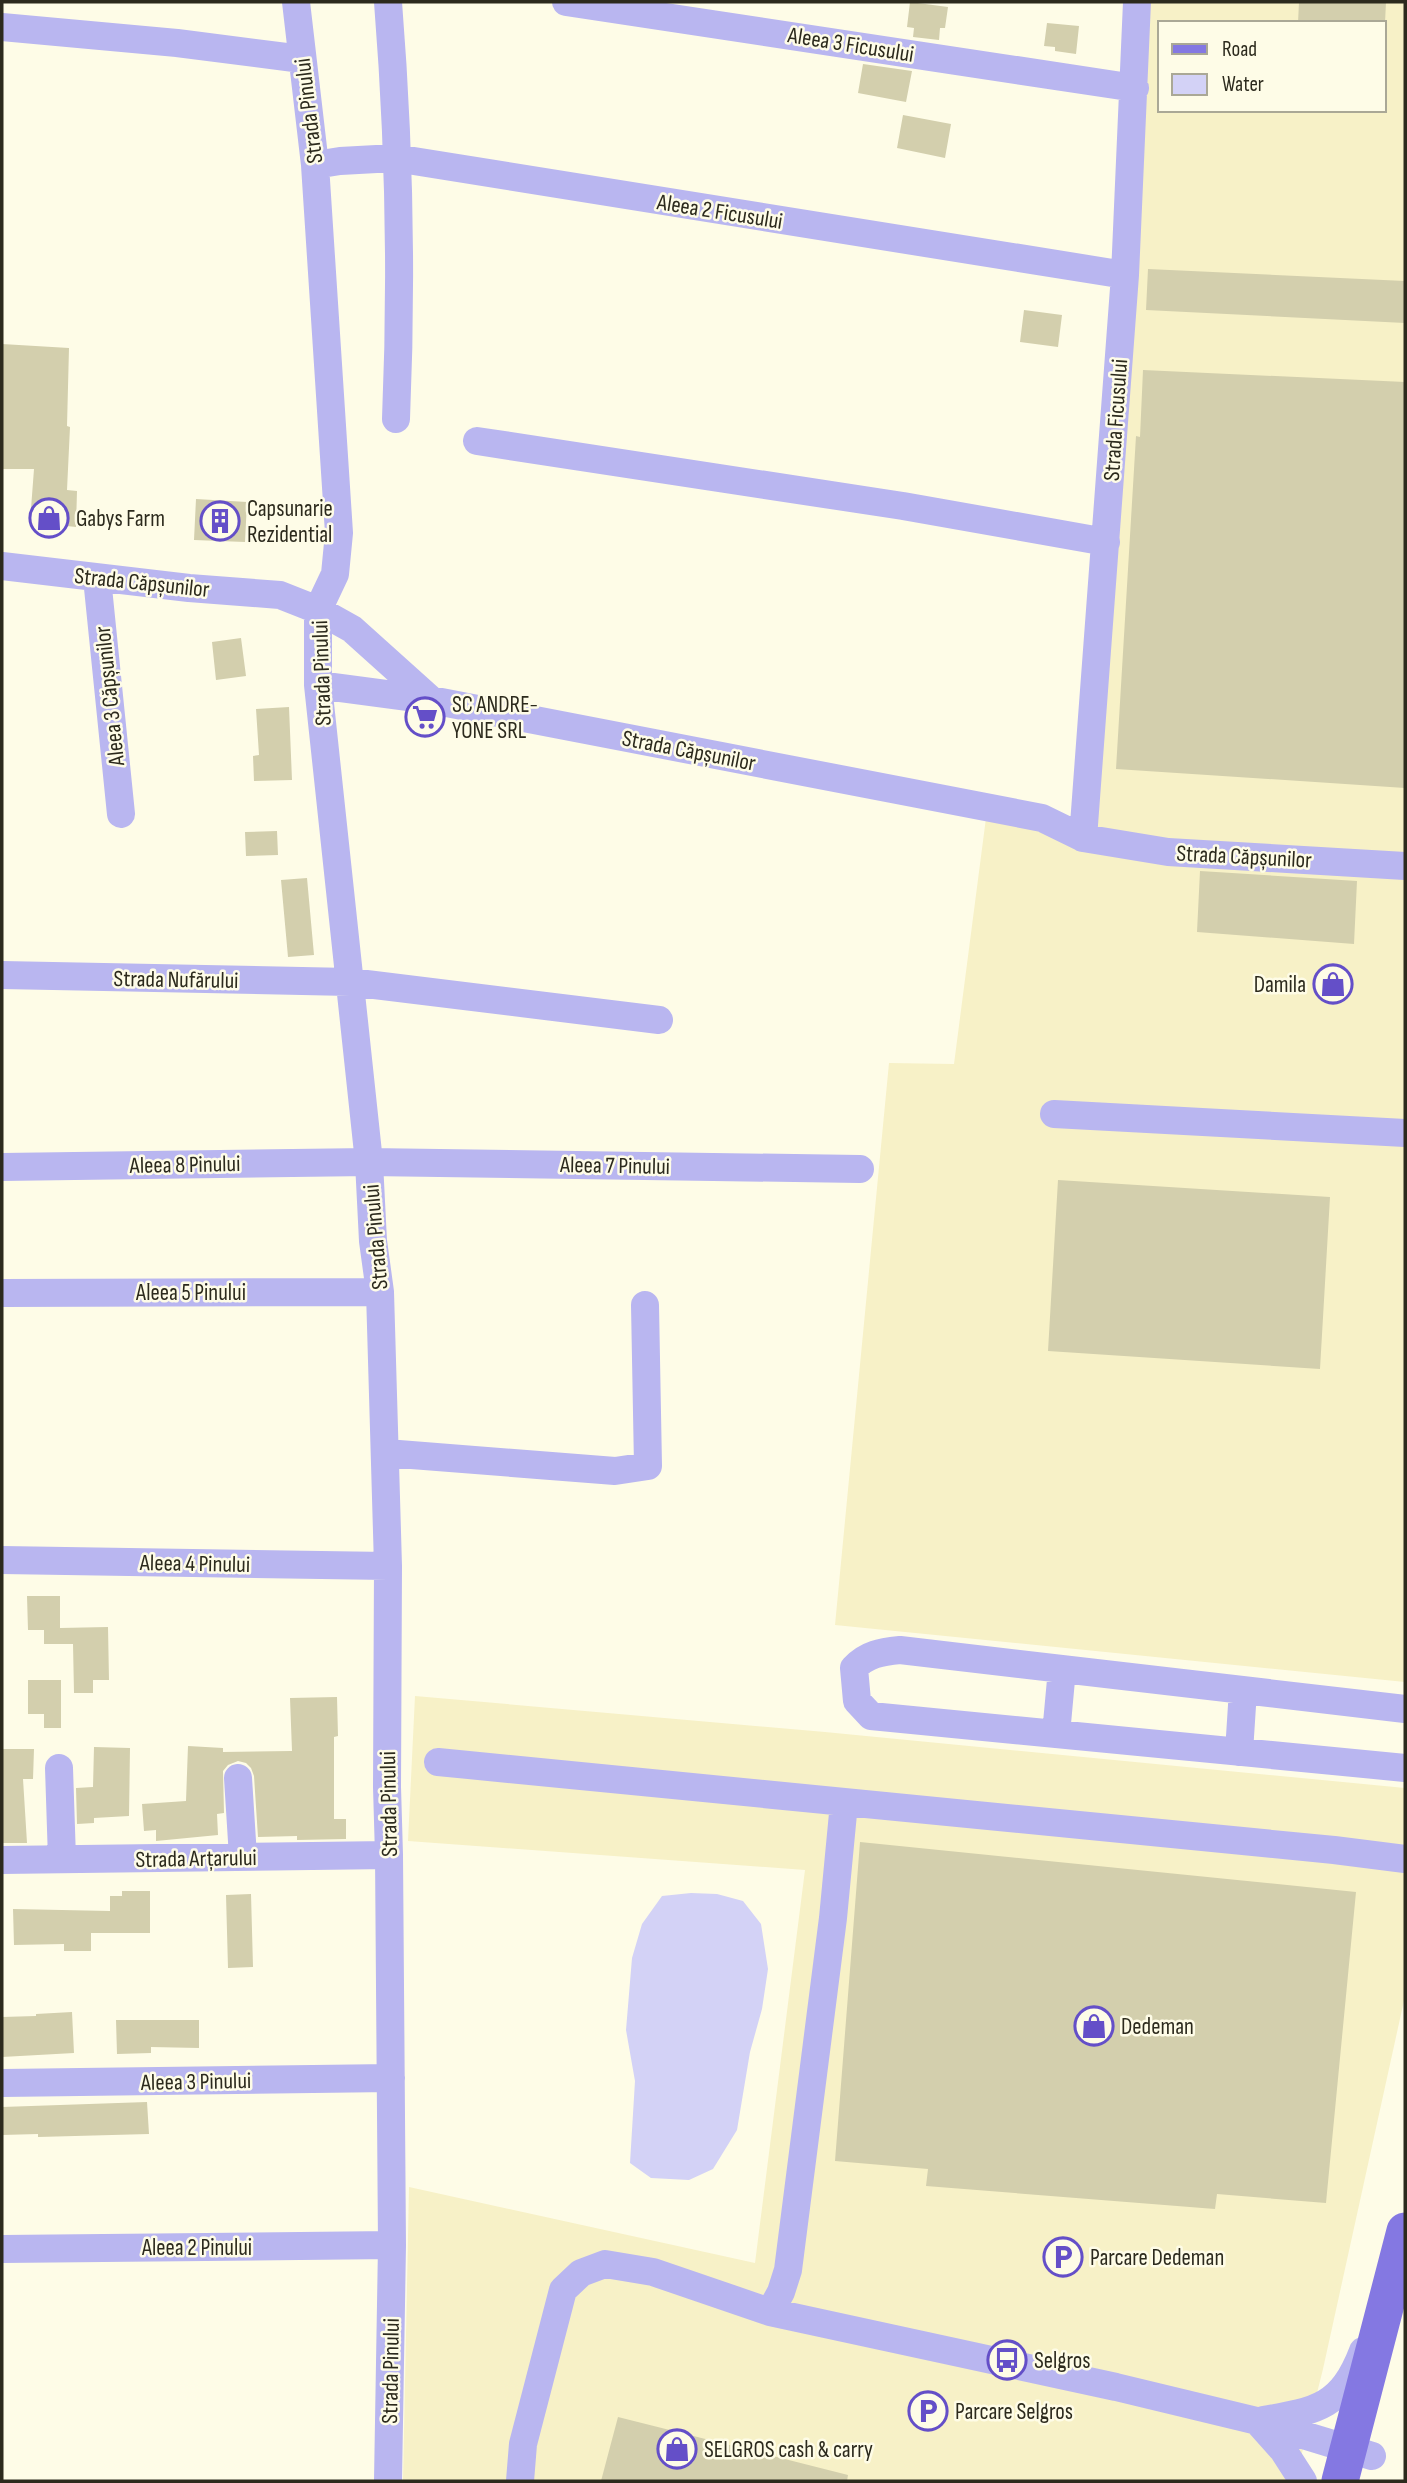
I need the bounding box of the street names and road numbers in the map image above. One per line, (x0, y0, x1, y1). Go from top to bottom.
street label: Aleea 3 Ficusului (785, 21, 916, 69)
street label: Strada Pinului (289, 57, 329, 165)
street label: Aleea 2 Ficusului (654, 188, 785, 236)
street label: Strada Ficusului (1098, 358, 1134, 482)
street label: Strada Căpșunilor (73, 562, 211, 604)
street label: Strada Pinului (306, 620, 338, 726)
street label: Aleea 3 Căpșunilor (89, 624, 131, 768)
street label: Strada Căpșunilor (620, 724, 758, 778)
street label: Strada Căpșunilor (1176, 839, 1313, 875)
street label: Strada Nufărului (113, 965, 239, 995)
street label: Aleea 8 Pinului (128, 1150, 241, 1180)
street label: Aleea 7 Pinului (559, 1151, 670, 1181)
street label: Strada Pinului (357, 1183, 395, 1291)
street label: Aleea 5 Pinului (135, 1279, 246, 1307)
street label: Aleea 4 Pinului (139, 1549, 250, 1579)
street label: Strada Pinului (374, 1751, 404, 1857)
street label: Strada Arțarului (135, 1844, 257, 1874)
street label: Aleea 3 Pinului (140, 2067, 251, 2097)
street label: Aleea 2 Pinului (141, 2234, 252, 2262)
street label: Strada Pinului (376, 2318, 406, 2424)

